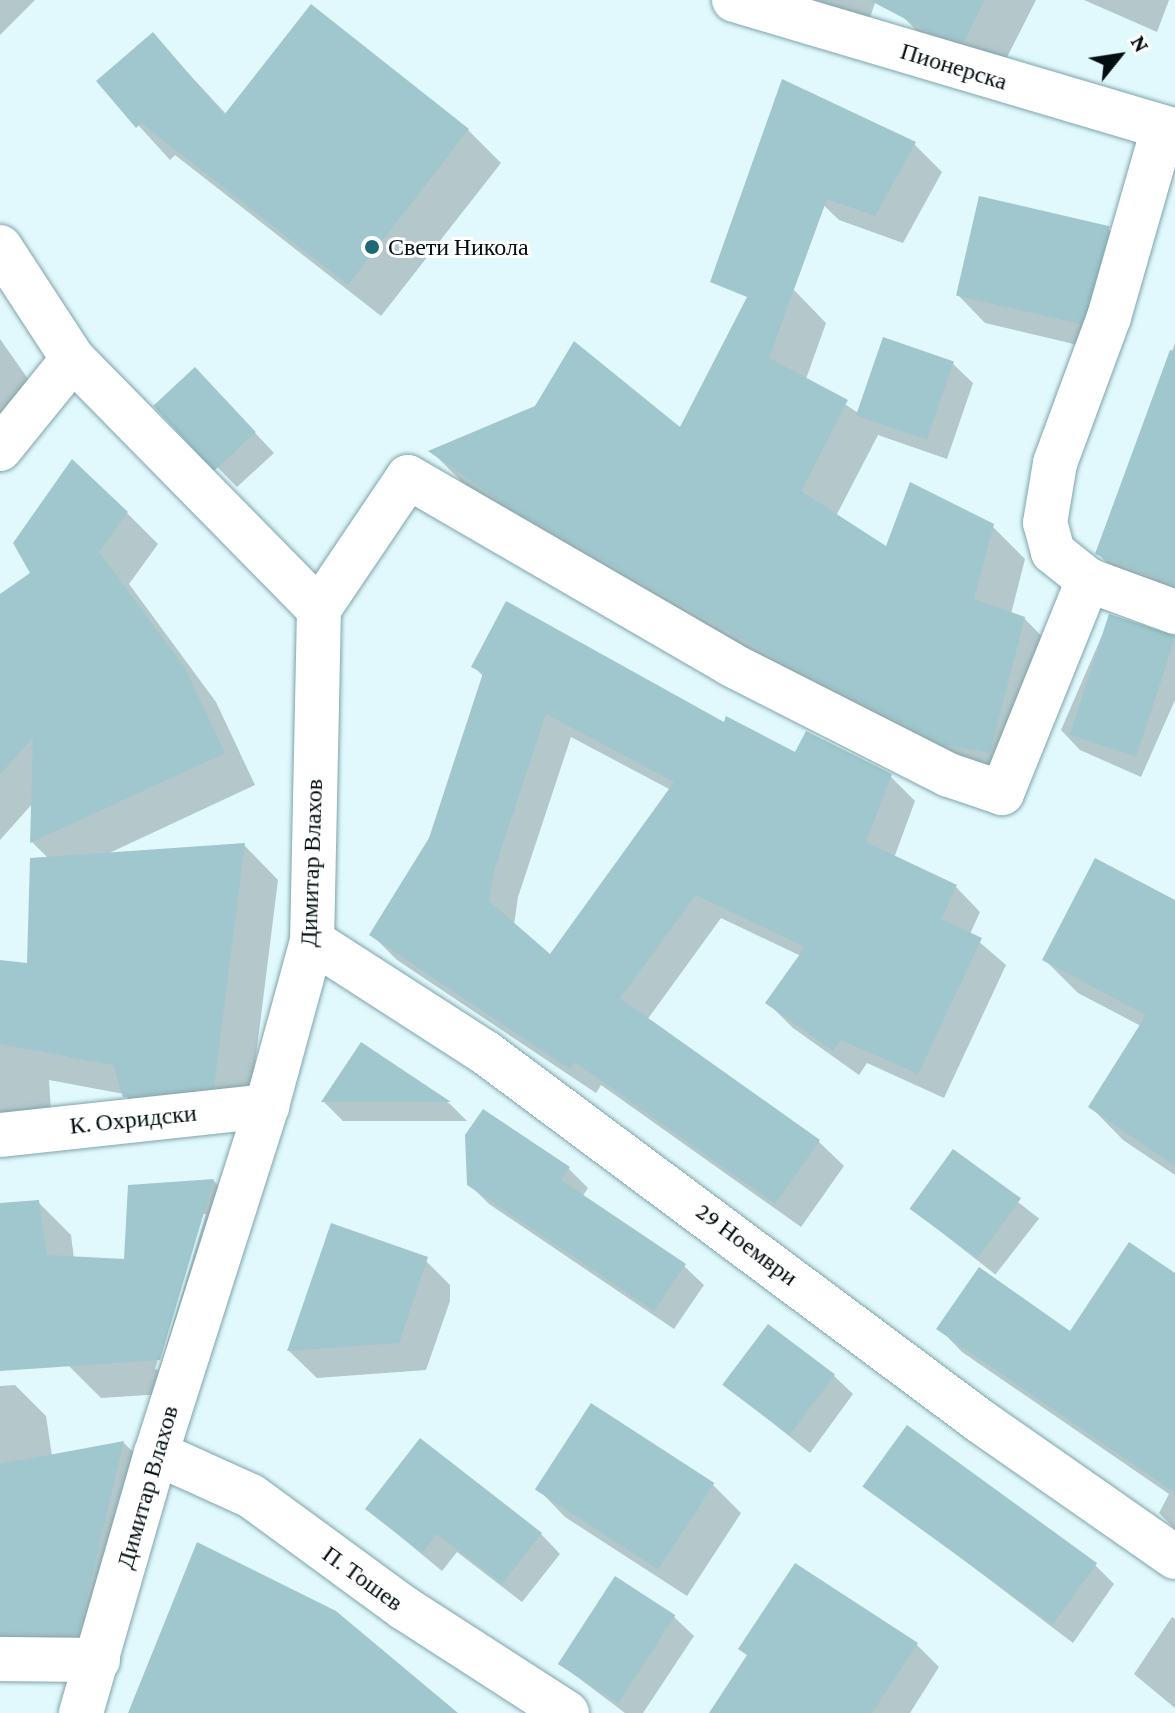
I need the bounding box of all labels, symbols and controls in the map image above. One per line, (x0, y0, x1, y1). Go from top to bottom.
north arrow (1079, 16, 1159, 96)
text: N (1126, 31, 1155, 56)
street label: Пионерска (897, 36, 1011, 96)
place label: Свети Никола (388, 233, 529, 261)
marker: Свети Никола (363, 238, 381, 256)
street label: Димитар Влахов (294, 778, 328, 948)
street label: К. Охридски (68, 1098, 198, 1140)
street label: 29 Ноември (691, 1196, 803, 1292)
street label: Димитар Влахов (110, 1402, 184, 1572)
street label: П. Тошев (317, 1539, 409, 1617)

